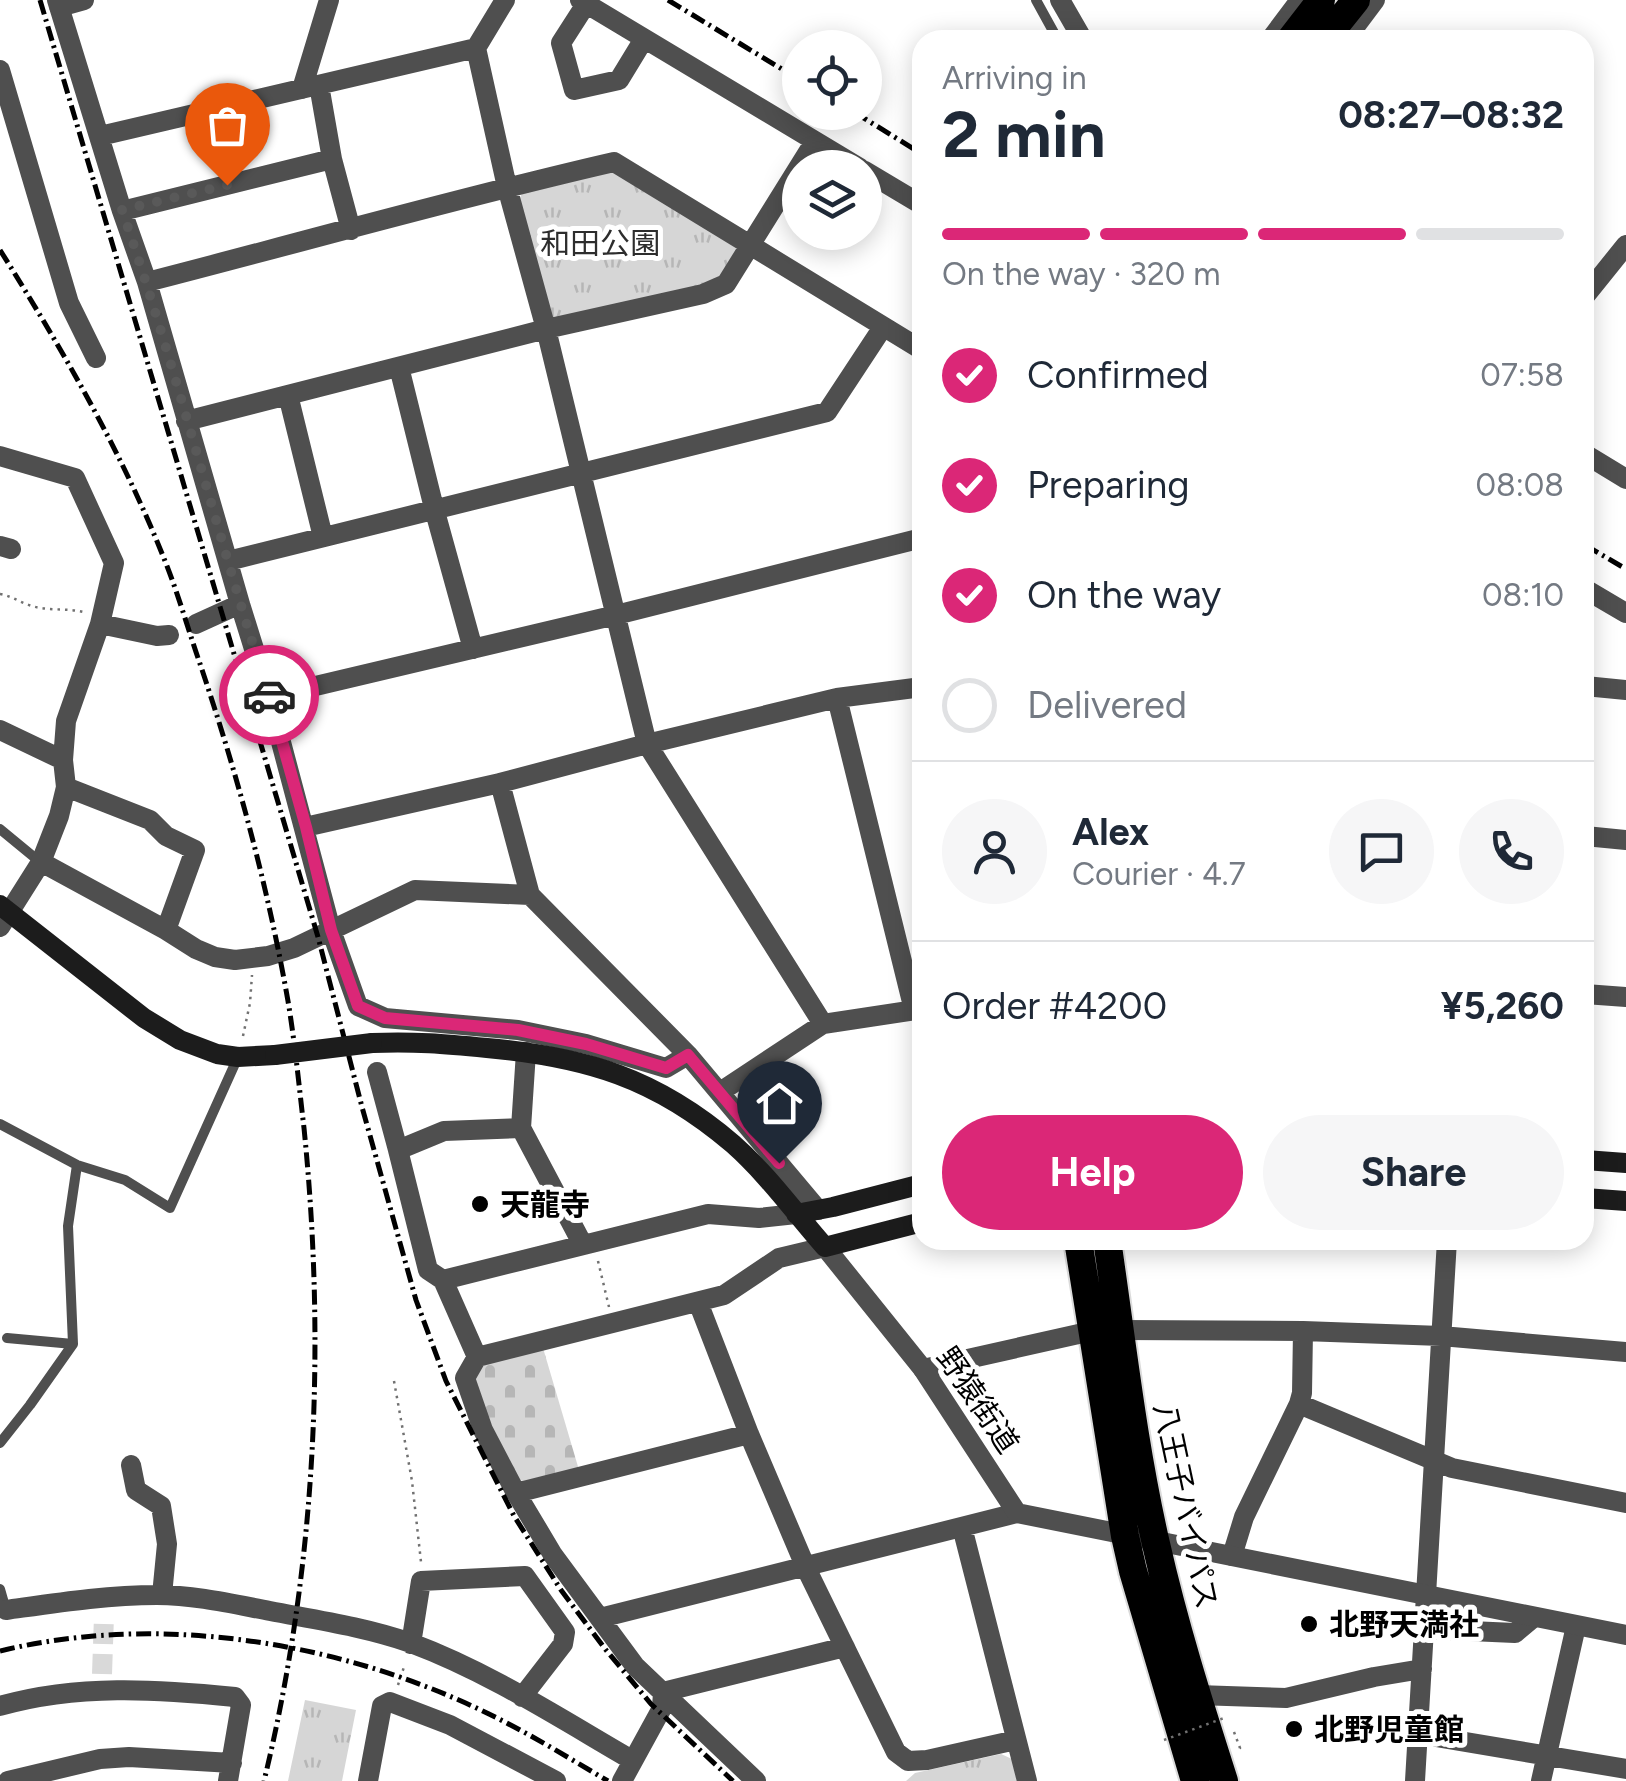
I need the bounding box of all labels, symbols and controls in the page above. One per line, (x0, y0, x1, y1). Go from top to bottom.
map controls (782, 30, 882, 250)
button: locate (782, 30, 882, 130)
text: Arriving in (942, 59, 1087, 97)
pin (185, 83, 270, 186)
text: 08:27–08:32 (1338, 92, 1564, 138)
text: 2 min (942, 95, 1106, 173)
icon: bag (200, 98, 255, 153)
button: layers (782, 150, 882, 250)
park label: 和田公園 (540, 225, 660, 262)
text: On the way · 320 m (942, 255, 1220, 293)
icon: check (942, 348, 997, 403)
text: Confirmed (1027, 352, 1209, 398)
text: 07:58 (1480, 356, 1564, 394)
icon: check (942, 458, 997, 513)
text: Preparing (1027, 462, 1189, 508)
text: 08:08 (1476, 466, 1564, 504)
icon: check (942, 568, 997, 623)
text: On the way (1027, 572, 1221, 618)
text: 08:10 (1482, 576, 1564, 614)
courier (219, 645, 319, 745)
icon: car (242, 668, 297, 723)
text: Delivered (1027, 682, 1187, 728)
button: person (942, 799, 1047, 904)
button: chat (1329, 799, 1434, 904)
button: phone (1459, 799, 1564, 904)
text: Alex (1072, 809, 1149, 855)
text: Courier · 4.7 (1072, 855, 1246, 893)
text: Order #4200 (942, 983, 1167, 1029)
text: ¥5,260 (1441, 983, 1564, 1029)
pin (737, 1061, 822, 1164)
icon: home (752, 1076, 807, 1131)
button: Help (942, 1115, 1243, 1230)
button: Share (1263, 1115, 1564, 1230)
place label: 天龍寺 (500, 1186, 590, 1223)
marker: 天龍寺 (469, 1193, 491, 1215)
street label: 野猿街道 (929, 1340, 1027, 1460)
street label: 八王子バイパス (1146, 1400, 1226, 1612)
place label: 北野天満社 (1329, 1606, 1479, 1643)
marker: 北野天満社 (1298, 1613, 1320, 1635)
place label: 北野児童館 (1314, 1711, 1464, 1748)
marker: 北野児童館 (1283, 1718, 1305, 1740)

